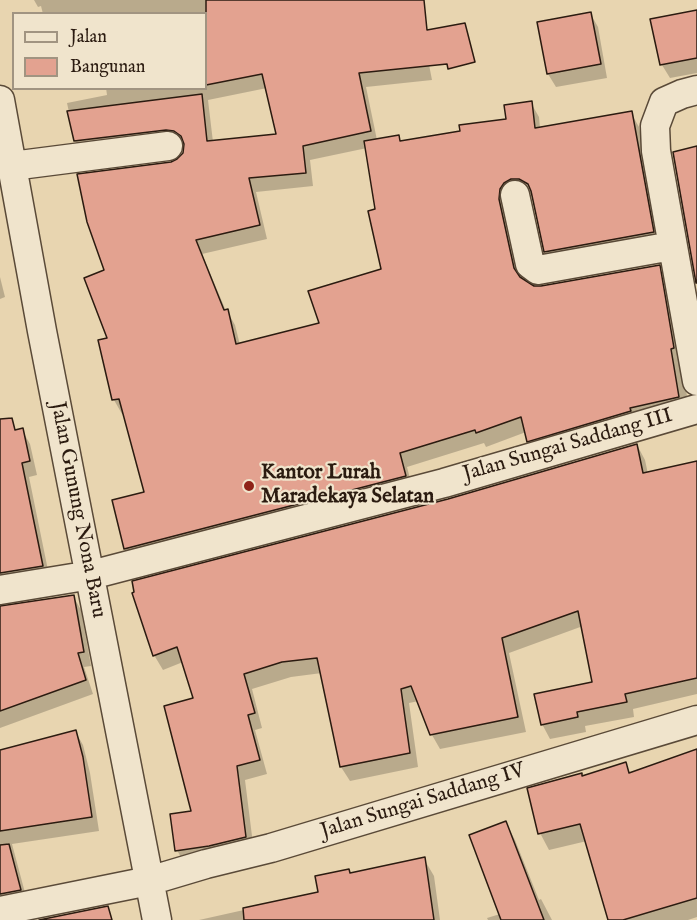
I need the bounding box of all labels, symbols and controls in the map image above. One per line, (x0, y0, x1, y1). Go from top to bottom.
legend (12, 12, 207, 90)
text: Jalan (70, 26, 107, 49)
text: Bangunan (70, 56, 145, 79)
street label: Jalan Gunung Nona Baru (44, 400, 110, 620)
street label: Jalan Sungai Saddang III (460, 404, 676, 488)
place label: Kantor Lurah Maradekaya Selatan (261, 461, 434, 511)
marker: Kantor Lurah Maradekaya Selatan (242, 479, 256, 493)
street label: Jalan Sungai Saddang IV (318, 759, 528, 845)

